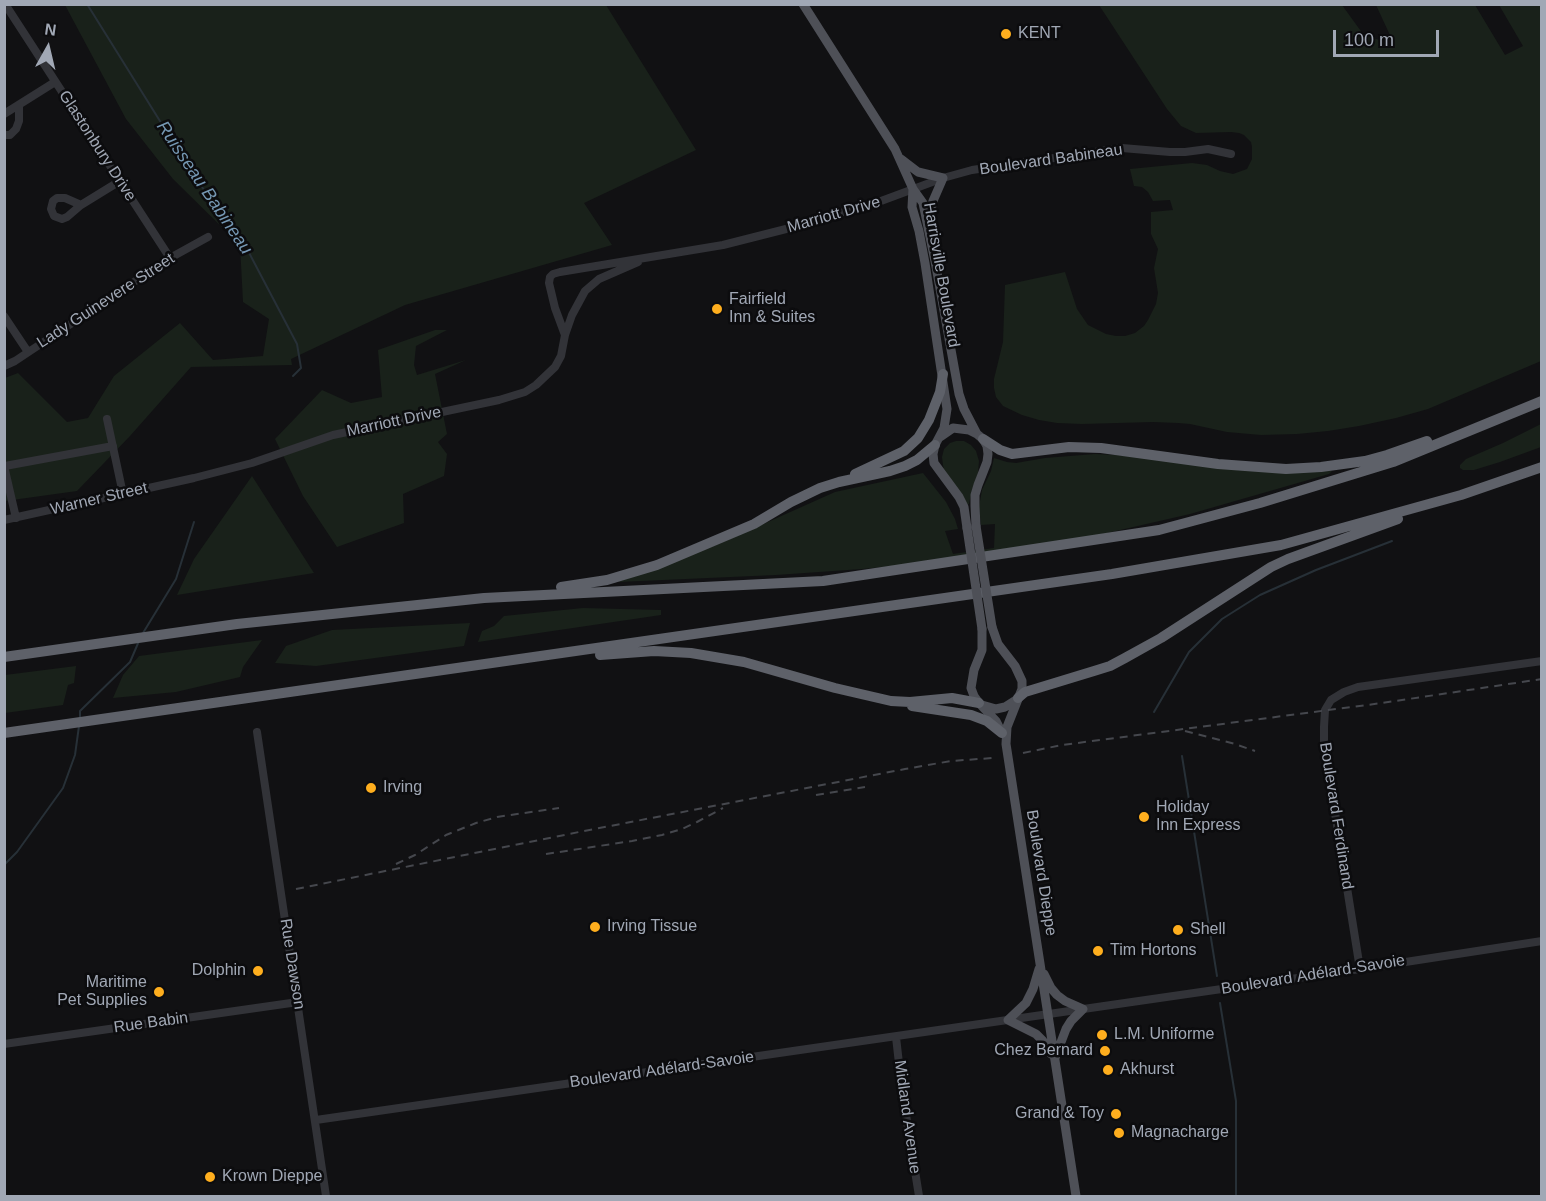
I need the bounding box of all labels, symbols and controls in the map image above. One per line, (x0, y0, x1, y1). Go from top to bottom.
north arrow (18, 18, 78, 78)
scale bar (1336, 18, 1442, 56)
text: N (44, 20, 57, 39)
place label: KENT (1018, 24, 1061, 44)
marker: KENT (999, 27, 1013, 41)
text: 100 m (1344, 30, 1394, 50)
street label: Glastonbury Drive (54, 87, 140, 205)
water label: Ruisseau Babineau (151, 117, 257, 259)
street label: Boulevard Babineau (978, 140, 1124, 180)
street label: Marriott Drive (785, 193, 883, 237)
street label: Harrisville Boulevard (919, 201, 963, 349)
street label: Lady Guinevere Street (34, 249, 178, 353)
place label: Fairfield Inn & Suites (729, 290, 815, 328)
marker: Fairfield Inn & Suites (710, 302, 724, 316)
street label: Marriott Drive (345, 403, 443, 441)
street label: Warner Street (49, 479, 149, 519)
street label: Boulevard Ferdinand (1315, 741, 1357, 891)
place label: Irving (383, 778, 422, 798)
marker: Irving (364, 781, 378, 795)
place label: Holiday Inn Express (1156, 798, 1240, 836)
street label: Boulevard Dieppe (1022, 809, 1060, 937)
marker: Holiday Inn Express (1137, 810, 1151, 824)
street label: Rue Dawson (275, 917, 309, 1011)
place label: Irving Tissue (607, 917, 697, 937)
marker: Irving Tissue (588, 920, 602, 934)
place label: Shell (1190, 920, 1226, 940)
marker: Shell (1171, 923, 1185, 937)
place label: Tim Hortons (1110, 941, 1197, 961)
marker: Tim Hortons (1091, 944, 1105, 958)
street label: Boulevard Adélard-Savoie (1220, 951, 1406, 999)
place label: Dolphin (192, 961, 246, 981)
marker: Dolphin (251, 964, 265, 978)
place label: Maritime Pet Supplies (57, 973, 147, 1011)
marker: Maritime Pet Supplies (152, 985, 166, 999)
street label: Rue Babin (113, 1008, 189, 1038)
place label: L.M. Uniforme (1114, 1025, 1214, 1045)
marker: L.M. Uniforme (1095, 1028, 1109, 1042)
place label: Chez Bernard (994, 1041, 1093, 1061)
marker: Chez Bernard (1098, 1044, 1112, 1058)
street label: Boulevard Adélard-Savoie (569, 1048, 755, 1092)
street label: Midland Avenue (890, 1059, 924, 1175)
place label: Akhurst (1120, 1060, 1174, 1080)
marker: Akhurst (1101, 1063, 1115, 1077)
place label: Grand & Toy (1015, 1104, 1104, 1124)
marker: Grand & Toy (1109, 1107, 1123, 1121)
place label: Magnacharge (1131, 1123, 1229, 1143)
marker: Magnacharge (1112, 1126, 1126, 1140)
place label: Krown Dieppe (222, 1167, 322, 1187)
marker: Krown Dieppe (203, 1170, 217, 1184)

